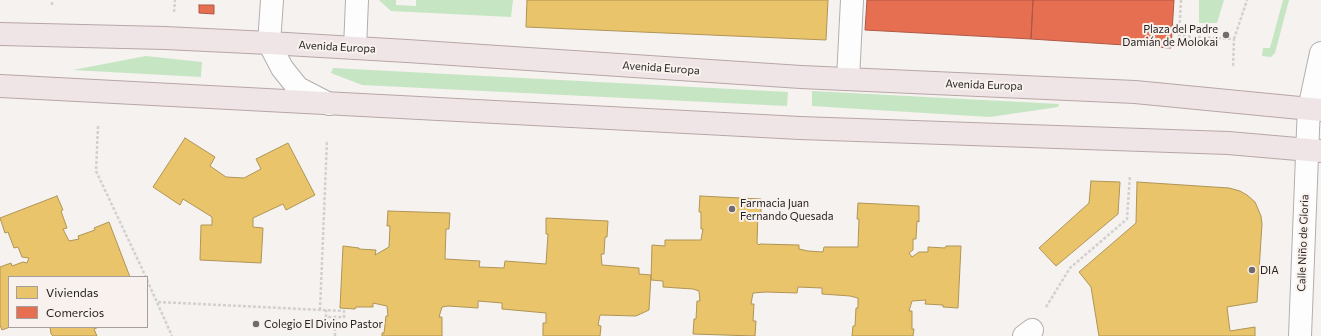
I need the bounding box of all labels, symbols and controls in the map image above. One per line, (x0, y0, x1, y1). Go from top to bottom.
place label: Plaza del Padre Damián de Molokai (1122, 22, 1218, 48)
marker: Plaza del Padre Damián de Molokai (1221, 30, 1231, 40)
street label: Avenida Europa (298, 38, 376, 56)
street label: Avenida Europa (622, 59, 700, 77)
street label: Avenida Europa (945, 77, 1023, 93)
street label: Calle Niño de Gloria (1295, 194, 1311, 292)
place label: Farmacia Juan Fernando Quesada (740, 196, 833, 222)
marker: Farmacia Juan Fernando Quesada (727, 204, 737, 214)
place label: DIA (1260, 263, 1279, 277)
marker: DIA (1247, 265, 1257, 275)
legend (8, 276, 148, 328)
text: Viviendas (46, 285, 98, 299)
text: Comercios (46, 305, 104, 319)
place label: Colegio El Divino Pastor (264, 317, 383, 331)
marker: Colegio El Divino Pastor (251, 319, 261, 329)

